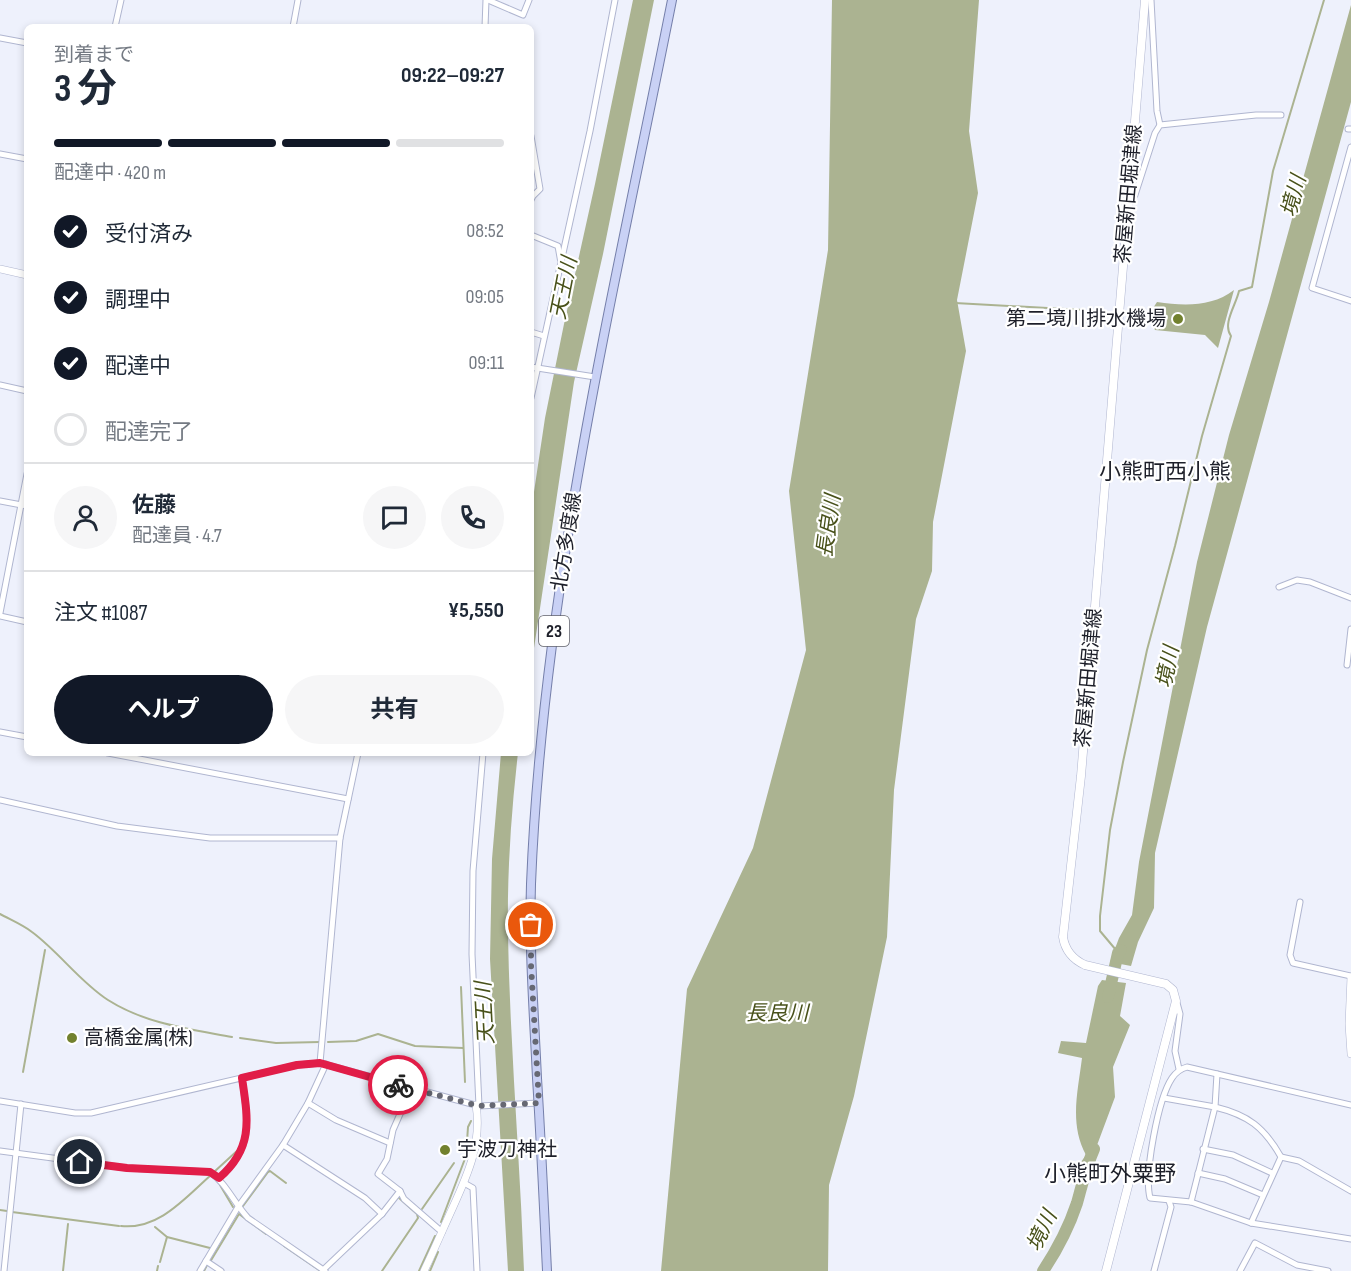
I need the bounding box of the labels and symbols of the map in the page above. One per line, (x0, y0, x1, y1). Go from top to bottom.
street label: 茶屋新田堀津線 (1111, 123, 1147, 265)
water label: 境川 (1276, 171, 1312, 220)
water label: 天王川 (546, 253, 583, 321)
place label: 第二境川排水機場 (1006, 307, 1166, 331)
marker: 第二境川排水機場 (1171, 312, 1185, 326)
district label: 小熊町西小熊 (1099, 459, 1231, 486)
street label: 北方多度線 (547, 491, 587, 593)
water label: 長良川 (812, 491, 846, 559)
street label: 茶屋新田堀津線 (1071, 607, 1107, 749)
road number: 23 (539, 616, 569, 646)
water label: 境川 (1152, 642, 1185, 690)
pin (505, 899, 556, 950)
water label: 天王川 (471, 979, 499, 1045)
water label: 長良川 (746, 1001, 810, 1026)
place label: 高橋金属(株) (84, 1026, 193, 1050)
marker: 高橋金属(株) (65, 1031, 79, 1045)
courier (368, 1055, 428, 1115)
pin (54, 1136, 105, 1187)
place label: 宇波刀神社 (457, 1138, 557, 1162)
marker: 宇波刀神社 (438, 1143, 452, 1157)
district label: 小熊町外粟野 (1044, 1161, 1176, 1188)
water label: 境川 (1022, 1205, 1063, 1255)

